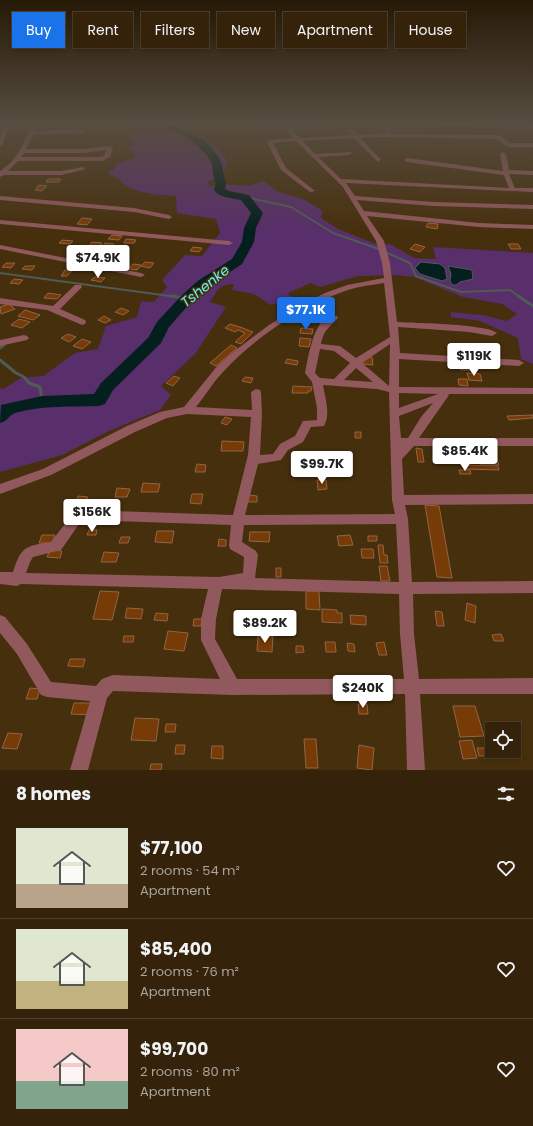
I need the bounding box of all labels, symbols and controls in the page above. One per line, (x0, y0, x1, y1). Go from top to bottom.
chip: Buy (12, 12, 65, 48)
chip: Rent (73, 12, 133, 48)
chip: Filters (141, 12, 209, 48)
chip: New (217, 12, 275, 48)
chip: Apartment (283, 12, 387, 48)
chip: House (395, 12, 466, 48)
pin: $74.9K (65, 245, 131, 279)
text: $74.9K (75, 248, 121, 267)
water label: Tshenke (176, 260, 234, 312)
pin: $77.1K (273, 297, 339, 331)
text: $77.1K (286, 300, 326, 319)
pin: $119K (446, 343, 502, 377)
text: $119K (456, 346, 492, 365)
pin: $85.4K (432, 438, 498, 472)
text: $85.4K (442, 441, 488, 460)
pin: $99.7K (289, 451, 355, 485)
text: $99.7K (300, 454, 344, 473)
pin: $156K (64, 499, 120, 533)
text: $156K (72, 502, 112, 521)
pin: $89.2K (232, 610, 298, 644)
text: $89.2K (242, 613, 288, 632)
pin: $240K (335, 675, 391, 709)
text: $240K (342, 678, 384, 697)
map controls (485, 722, 521, 758)
button: locate (485, 722, 521, 758)
text: 8 homes (16, 782, 91, 806)
icon: filters (495, 783, 517, 805)
text: $77,100 (140, 836, 203, 860)
icon: home (48, 844, 96, 892)
icon: heart (495, 857, 517, 879)
text: 2 rooms · 54 m² (140, 861, 240, 880)
text: Apartment (140, 881, 210, 900)
text: $85,400 (140, 937, 212, 961)
icon: home (48, 945, 96, 993)
icon: heart (495, 958, 517, 980)
text: 2 rooms · 76 m² (140, 962, 239, 981)
text: Apartment (140, 982, 210, 1001)
text: $99,700 (140, 1037, 208, 1061)
icon: home (48, 1045, 96, 1093)
icon: heart (495, 1058, 517, 1080)
text: 2 rooms · 80 m² (140, 1062, 240, 1081)
text: Apartment (140, 1082, 210, 1101)

